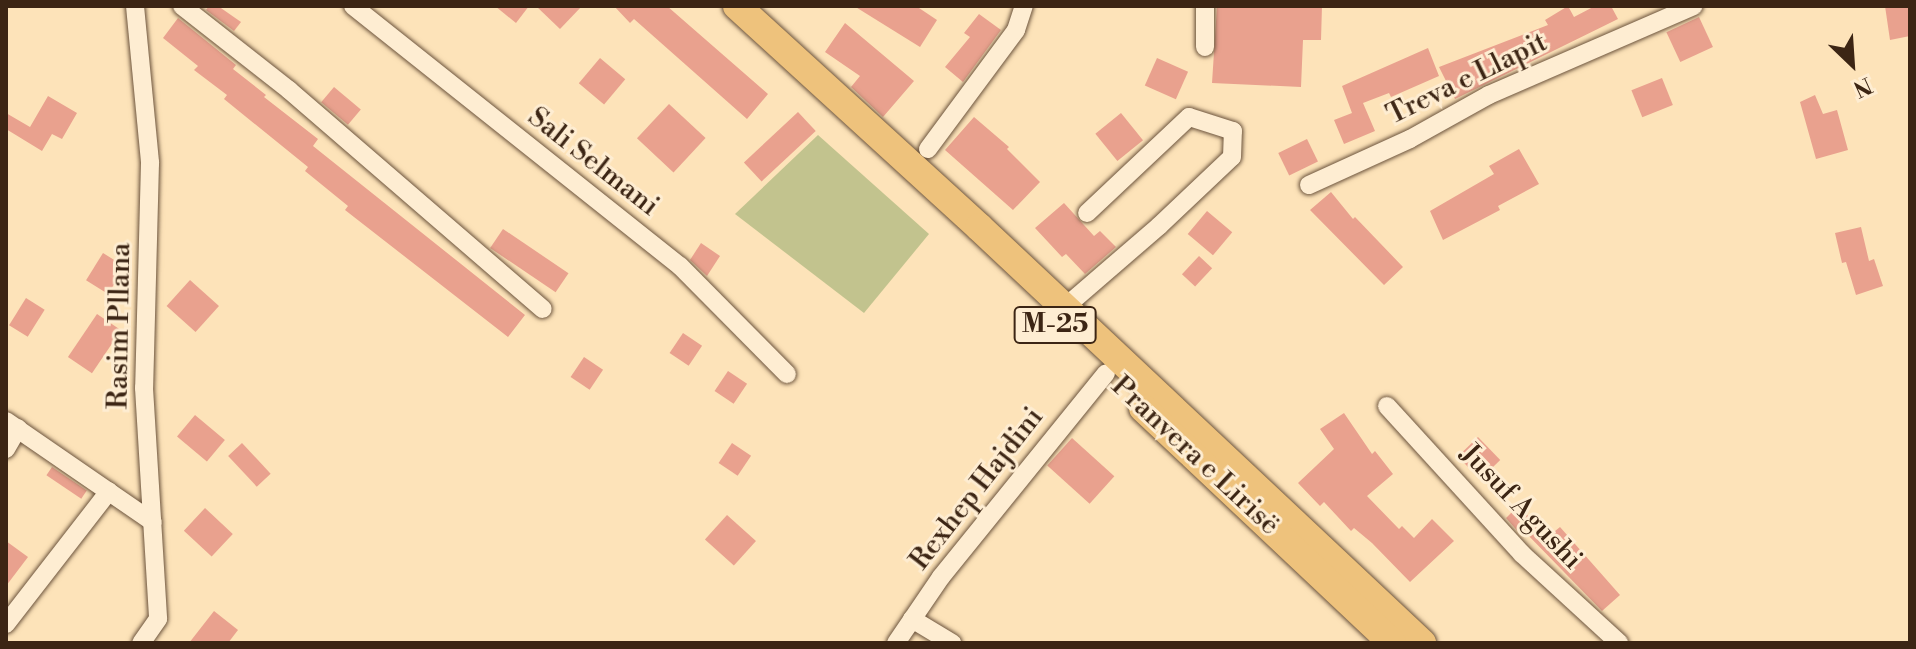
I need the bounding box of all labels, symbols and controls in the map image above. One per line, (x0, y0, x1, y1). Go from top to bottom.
north arrow (1812, 24, 1892, 104)
street label: Treva e Llapit (1381, 26, 1553, 132)
text: N (1849, 70, 1876, 102)
street label: Sali Selmani (521, 101, 665, 223)
street label: Rasim Pllana (102, 242, 138, 410)
road number: M-25 (1013, 303, 1097, 347)
street label: Pranvera e Lirisë (1104, 370, 1286, 542)
street label: Rexhep Hajdini (903, 401, 1051, 577)
street label: Jusuf Agushi (1453, 438, 1589, 576)

